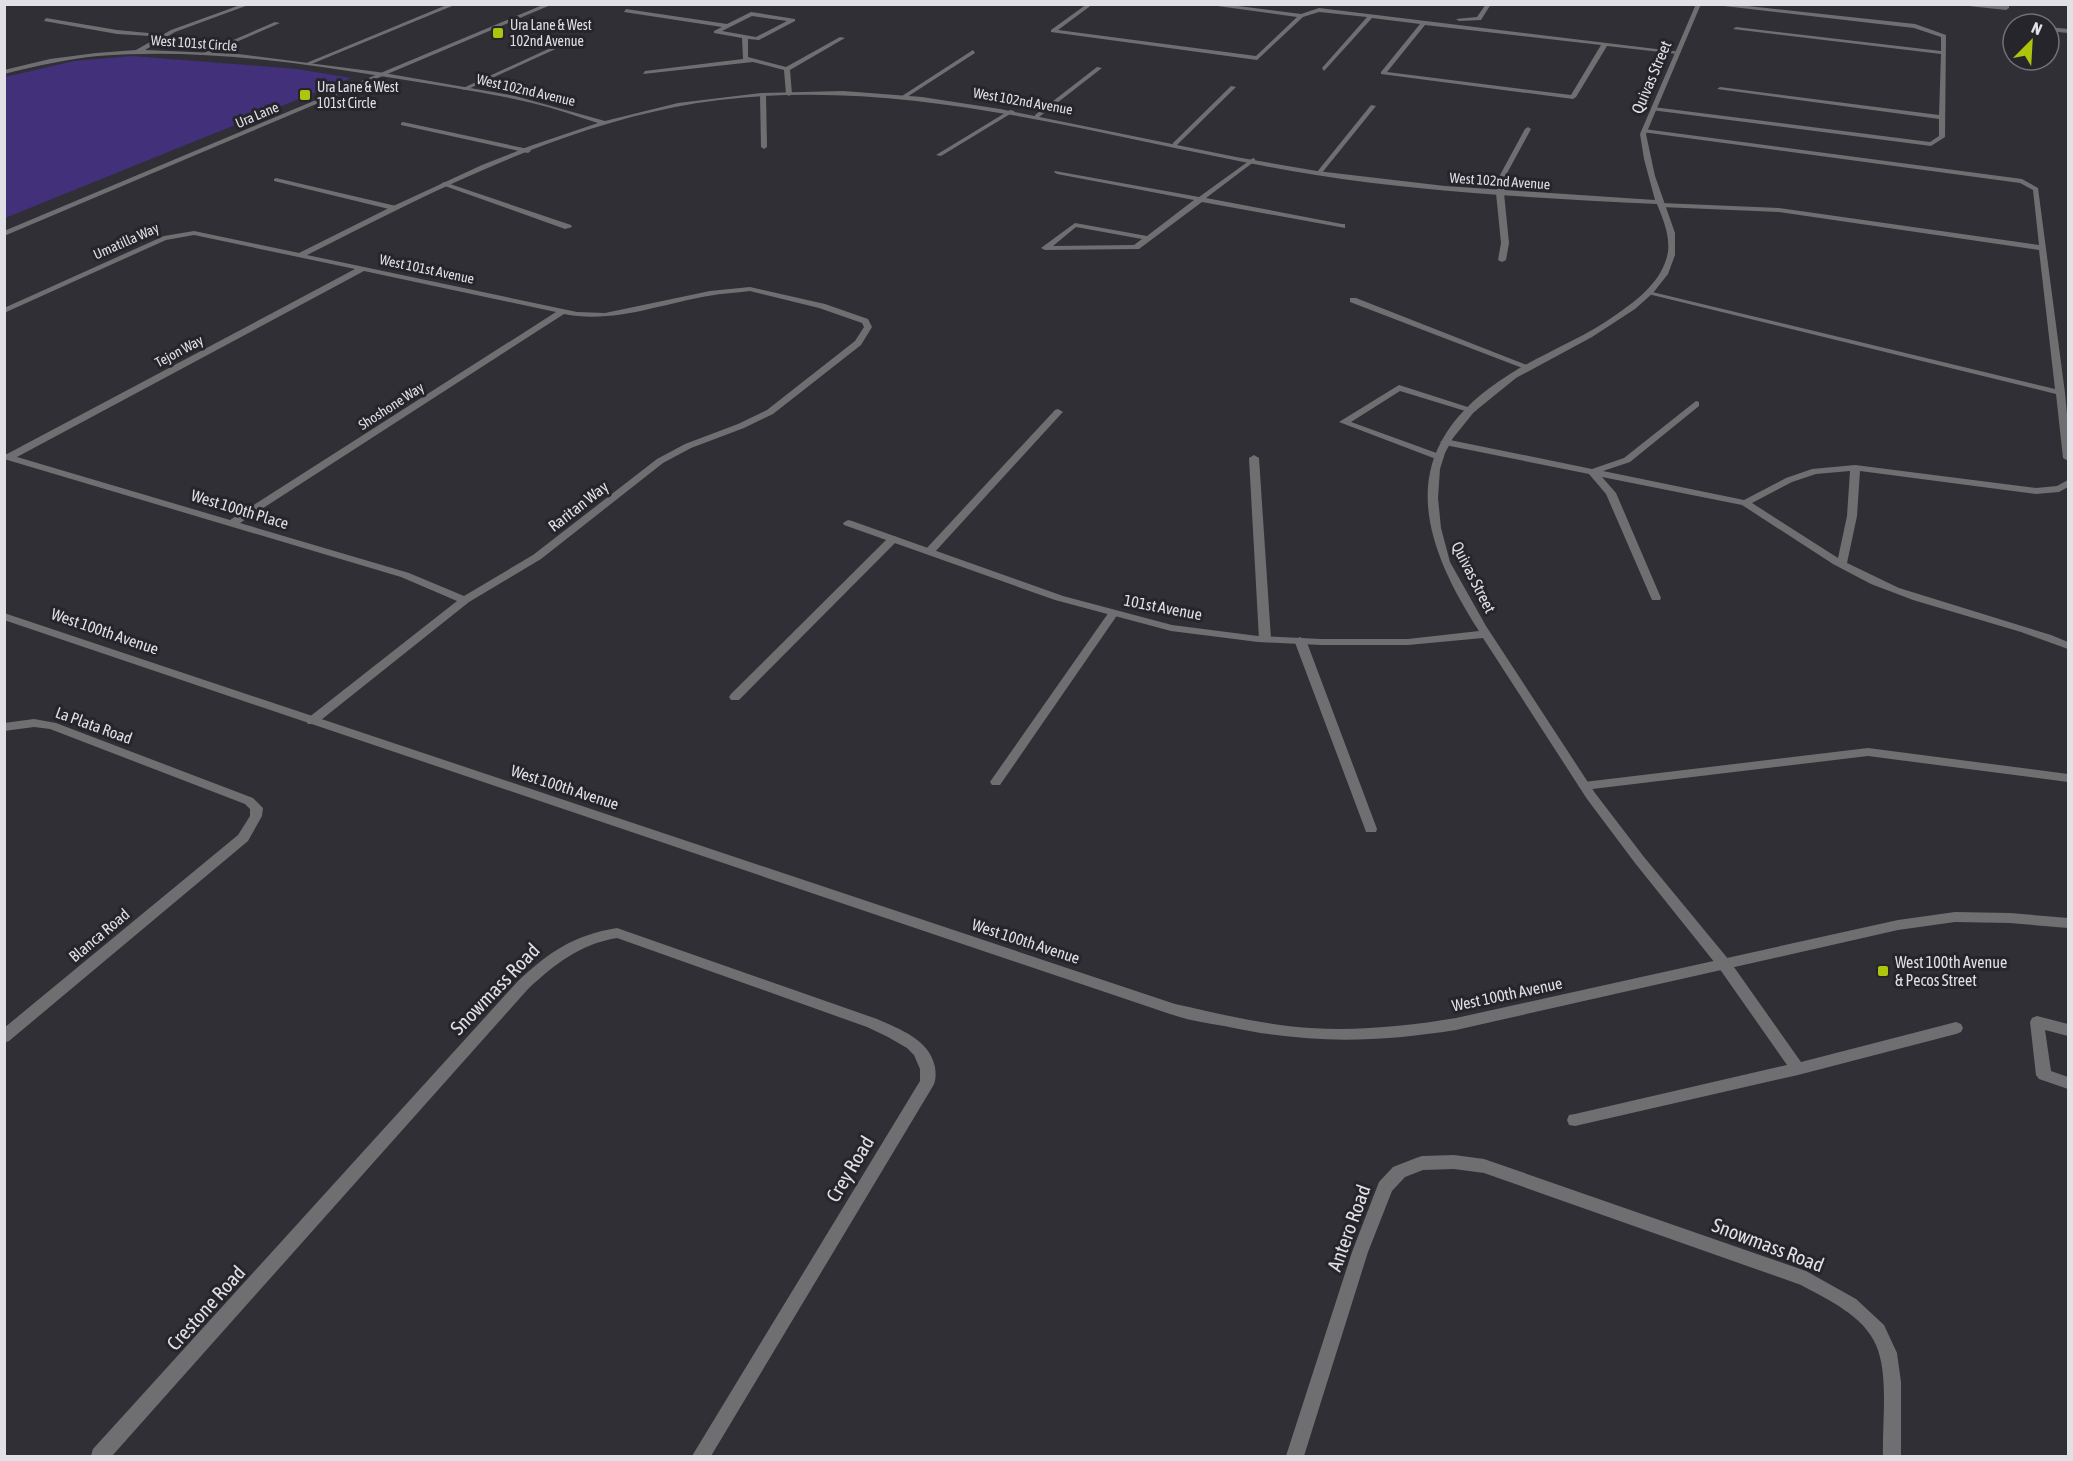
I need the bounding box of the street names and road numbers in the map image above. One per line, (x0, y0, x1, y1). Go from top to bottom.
street label: West 101st Circle (150, 32, 238, 54)
street label: Quivas Street (1628, 37, 1675, 116)
street label: West 102nd Avenue (475, 71, 577, 109)
street label: West 102nd Avenue (972, 84, 1074, 118)
street label: Ura Lane (233, 99, 281, 131)
street label: West 102nd Avenue (1449, 170, 1551, 192)
street label: Umatilla Way (91, 219, 161, 263)
street label: West 101st Avenue (378, 251, 476, 287)
street label: Tejon Way (152, 332, 206, 370)
street label: Shoshone Way (355, 379, 427, 433)
street label: Raritan Way (544, 477, 612, 536)
street label: West 100th Place (189, 486, 291, 532)
street label: Quivas Street (1448, 538, 1500, 616)
street label: 101st Avenue (1122, 591, 1204, 623)
street label: West 100th Avenue (49, 604, 161, 658)
street label: La Plata Road (53, 703, 135, 747)
street label: West 100th Avenue (509, 761, 621, 813)
street label: Blanca Road (65, 905, 133, 965)
street label: West 100th Avenue (970, 915, 1082, 967)
street label: Snowmass Road (445, 938, 544, 1039)
street label: West 100th Avenue (1450, 974, 1564, 1014)
street label: Crey Road (821, 1132, 878, 1206)
street label: Antero Road (1322, 1181, 1375, 1274)
street label: Snowmass Road (1709, 1213, 1827, 1276)
street label: Crestone Road (162, 1261, 250, 1355)

